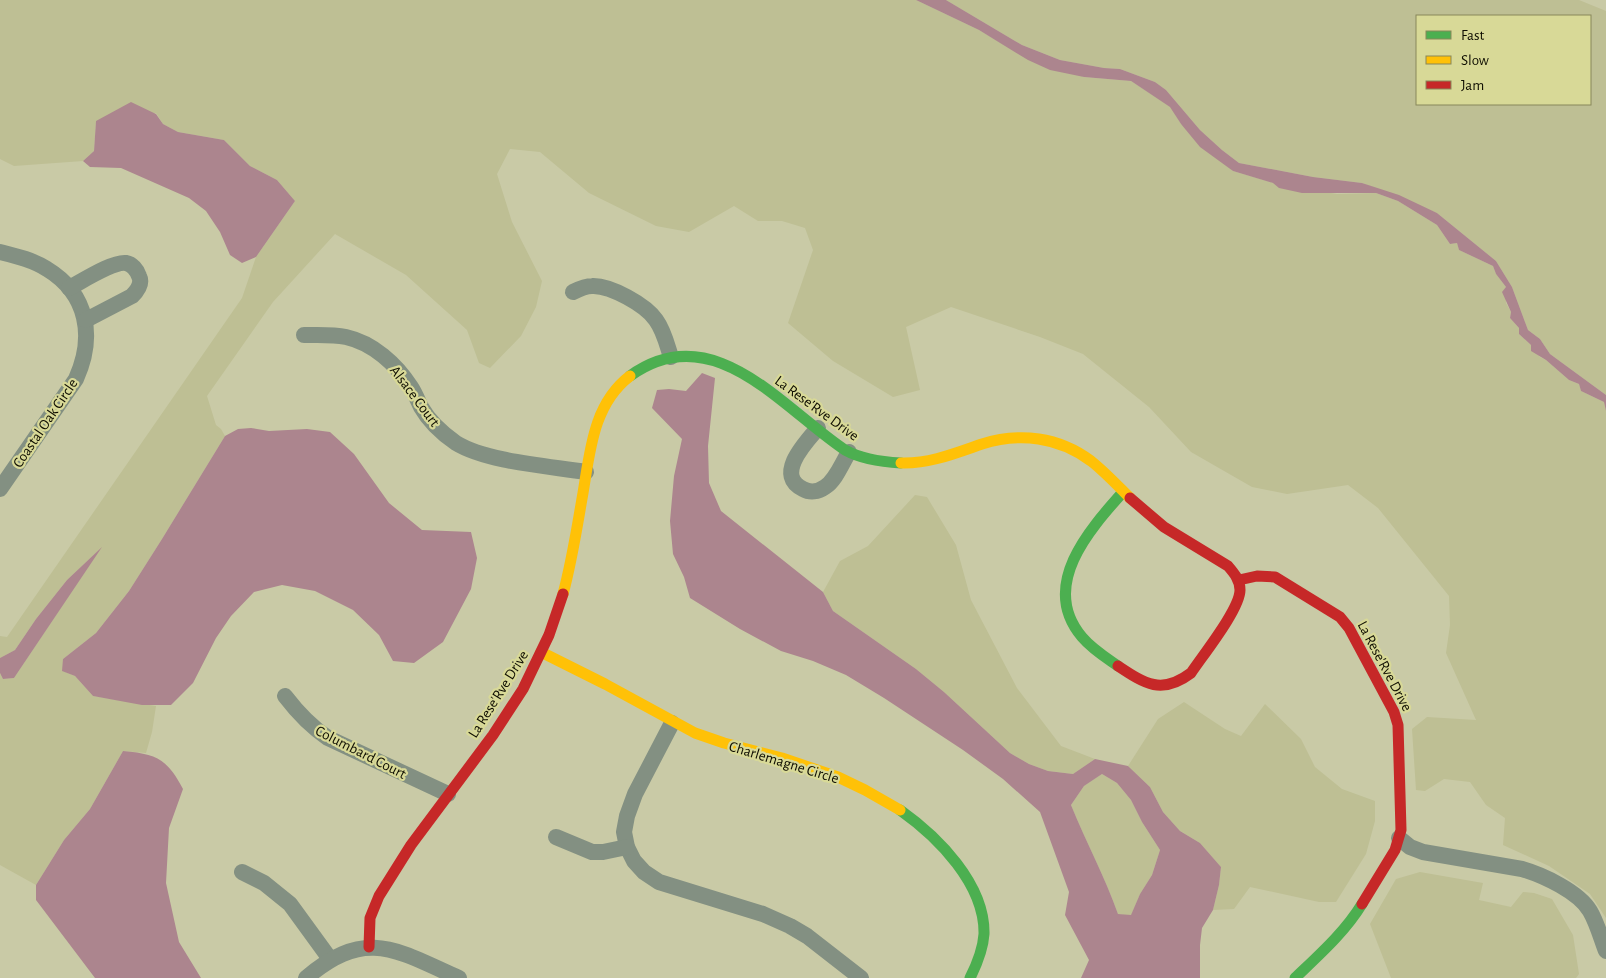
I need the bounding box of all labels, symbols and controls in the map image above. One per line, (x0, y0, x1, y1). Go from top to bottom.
legend (1416, 15, 1591, 105)
text: Fast (1461, 28, 1485, 43)
text: Slow (1461, 53, 1489, 68)
text: Jam (1461, 78, 1484, 93)
street label: Alsace Court (387, 363, 442, 430)
street label: La Rese'Rve Drive (772, 373, 862, 444)
street label: Coastal Oak Circle (10, 376, 81, 470)
street label: La Rese'Rve Drive (1355, 619, 1415, 714)
street label: La Rese'Rve Drive (466, 648, 531, 741)
street label: Columbard Court (313, 723, 409, 782)
street label: Charlemagne Circle (727, 739, 841, 786)

